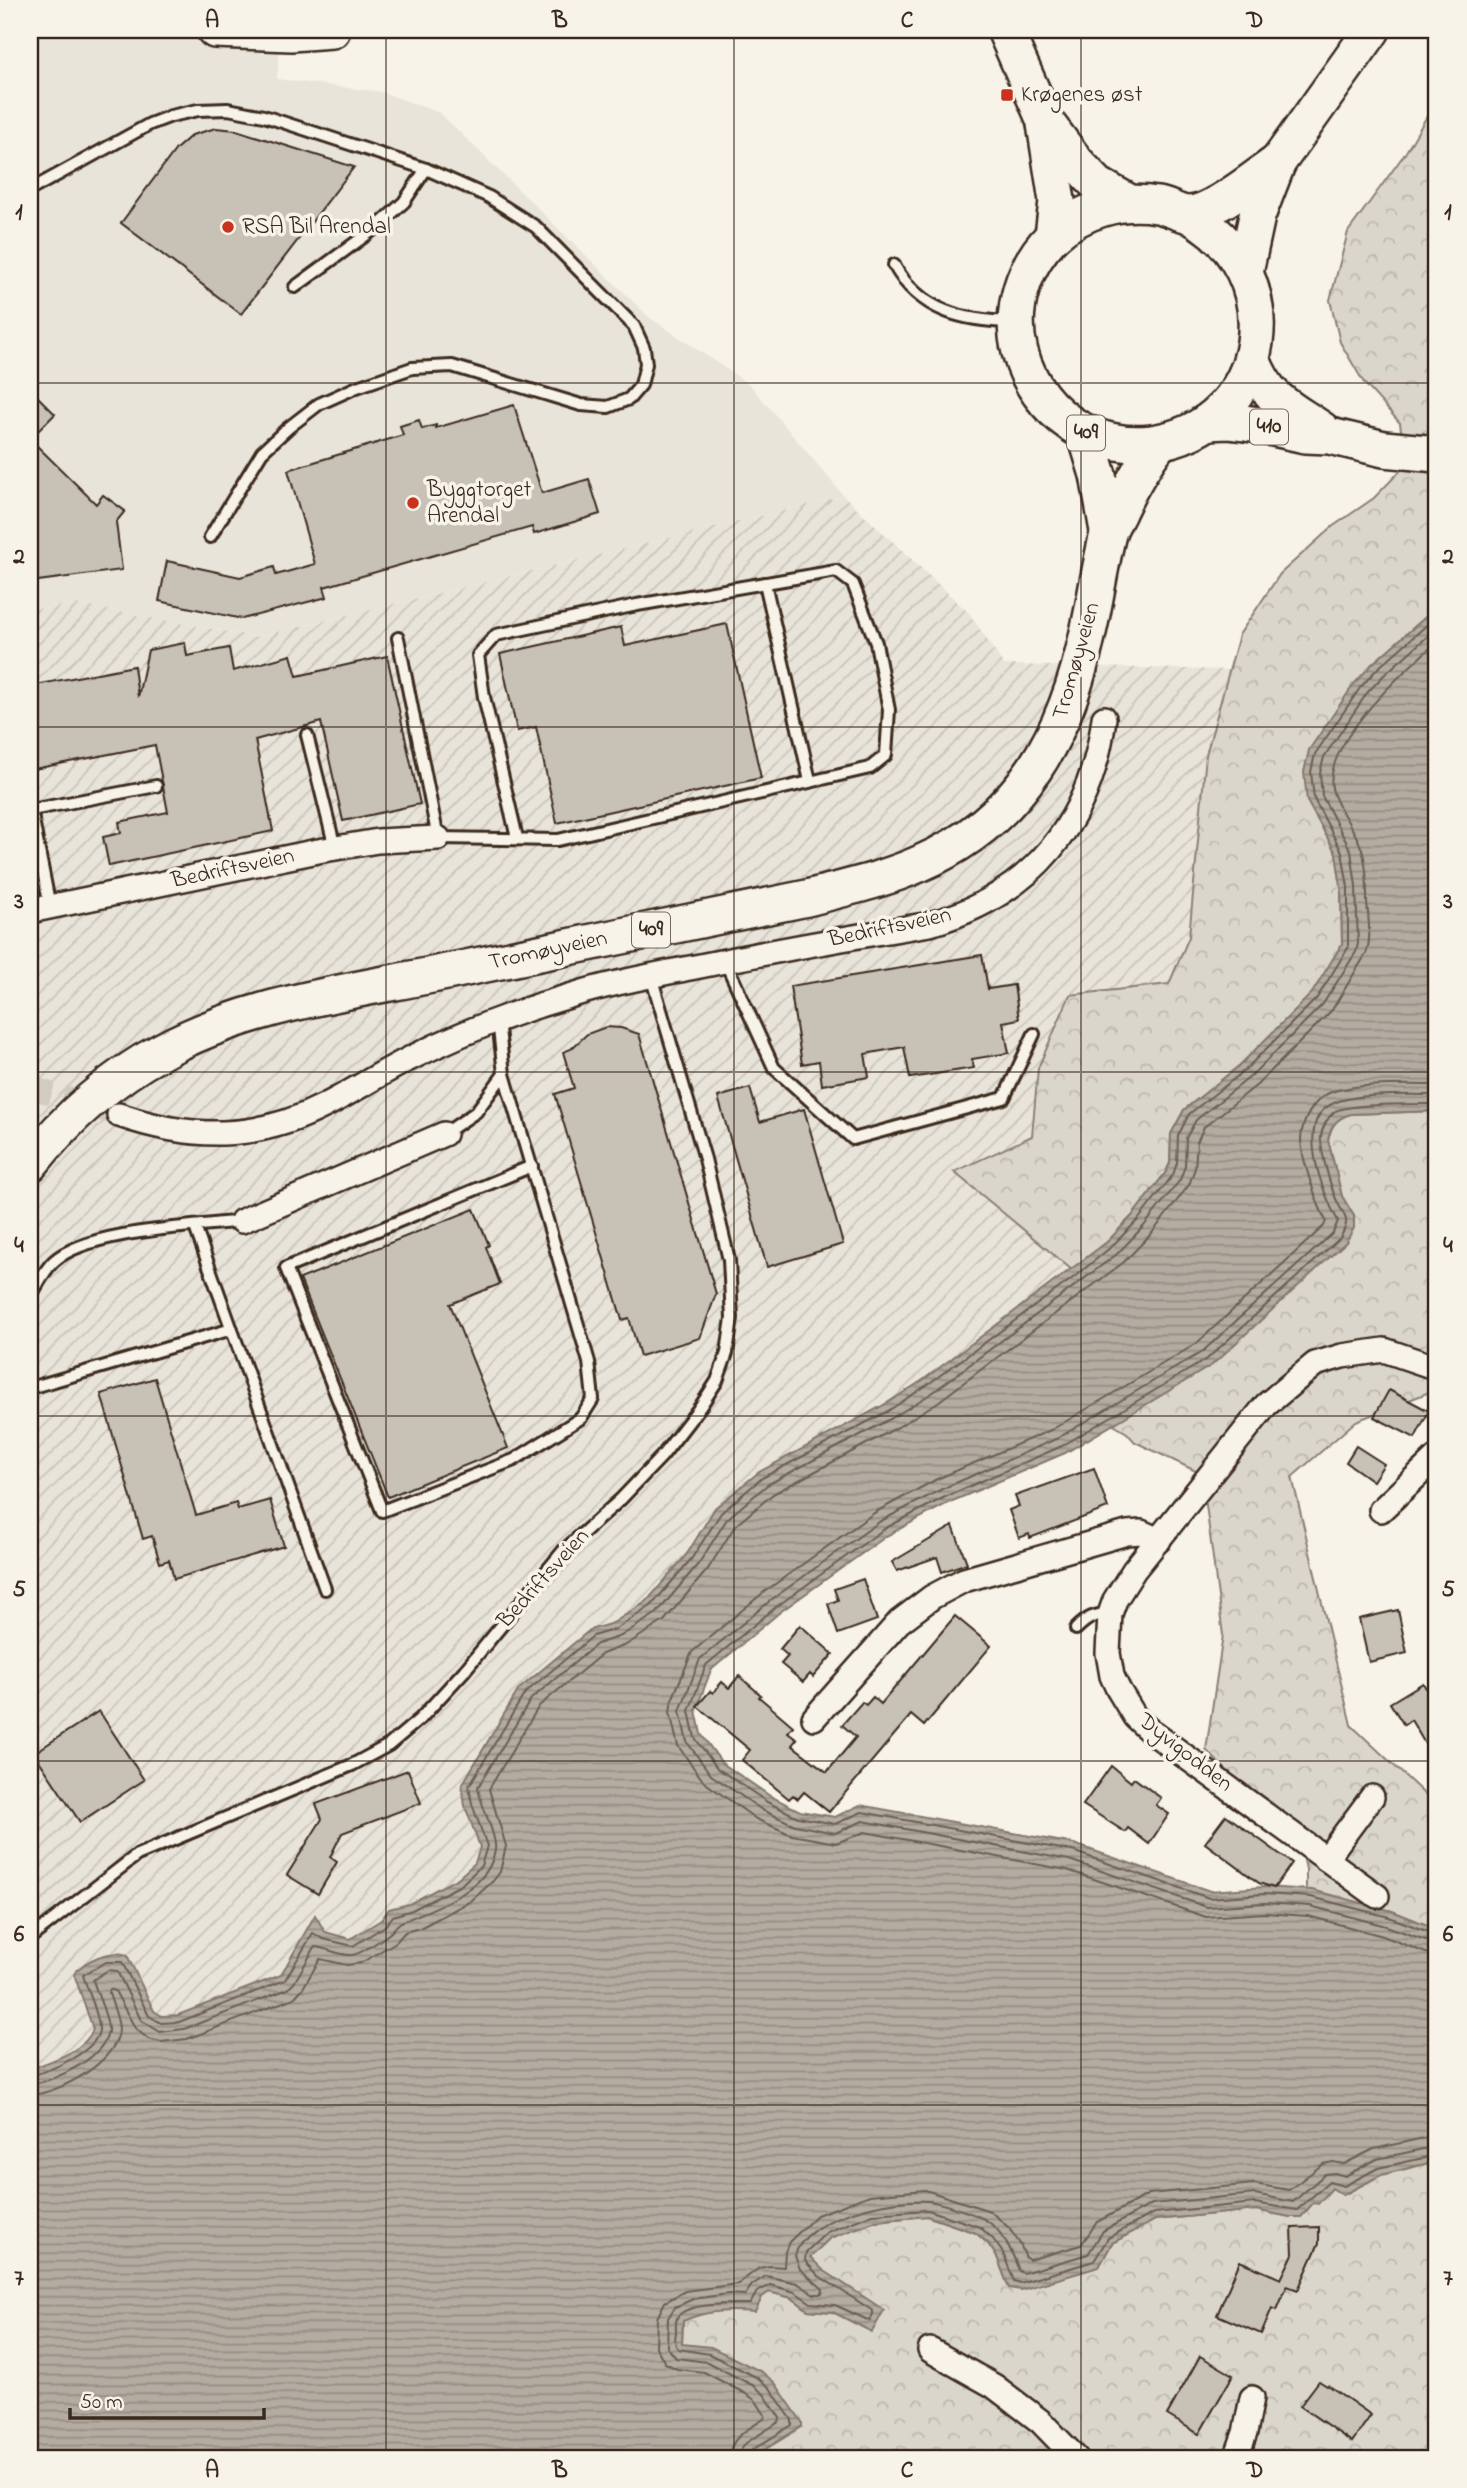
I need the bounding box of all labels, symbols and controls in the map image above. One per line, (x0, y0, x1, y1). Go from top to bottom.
text: A (205, 5, 219, 38)
text: B (551, 5, 568, 38)
text: C (901, 5, 914, 38)
text: D (1246, 5, 1263, 38)
place label: Krøgenes øst (1021, 79, 1143, 113)
marker: Krøgenes øst (999, 87, 1015, 103)
text: 1 (15, 197, 23, 230)
text: 1 (1444, 197, 1452, 230)
place label: RSA Bil Arendal (242, 211, 391, 244)
marker: RSA Bil Arendal (220, 219, 236, 235)
road number: 410 (1250, 410, 1288, 444)
road number: 409 (1067, 416, 1105, 450)
place label: Byggtorget Arendal (426, 474, 531, 533)
marker: Byggtorget Arendal (405, 495, 421, 511)
text: 2 (12, 541, 25, 574)
text: 2 (1441, 541, 1454, 574)
street label: Tromøyveien (1045, 599, 1111, 724)
street label: Bedriftsveien (168, 840, 297, 898)
text: 3 (13, 886, 24, 919)
text: 3 (1442, 886, 1453, 919)
street label: Bedriftsveien (825, 899, 954, 957)
road number: 409 (632, 912, 670, 948)
street label: Tromøyveien (486, 922, 611, 982)
text: 4 (14, 1230, 24, 1263)
text: 4 (1443, 1230, 1453, 1263)
street label: Bedriftsveien (489, 1522, 598, 1637)
text: 5 (12, 1574, 26, 1607)
text: 5 (1441, 1574, 1455, 1607)
street label: Dyvigodden (1128, 1705, 1239, 1802)
text: 6 (14, 1919, 25, 1952)
text: 6 (1443, 1919, 1454, 1952)
text: 7 (14, 2263, 24, 2296)
text: 7 (1443, 2263, 1453, 2296)
scale bar (70, 2376, 264, 2420)
text: 50 m (80, 2388, 123, 2418)
text: A (205, 2455, 219, 2488)
text: B (551, 2455, 568, 2488)
text: C (901, 2455, 914, 2488)
text: D (1246, 2455, 1263, 2488)

